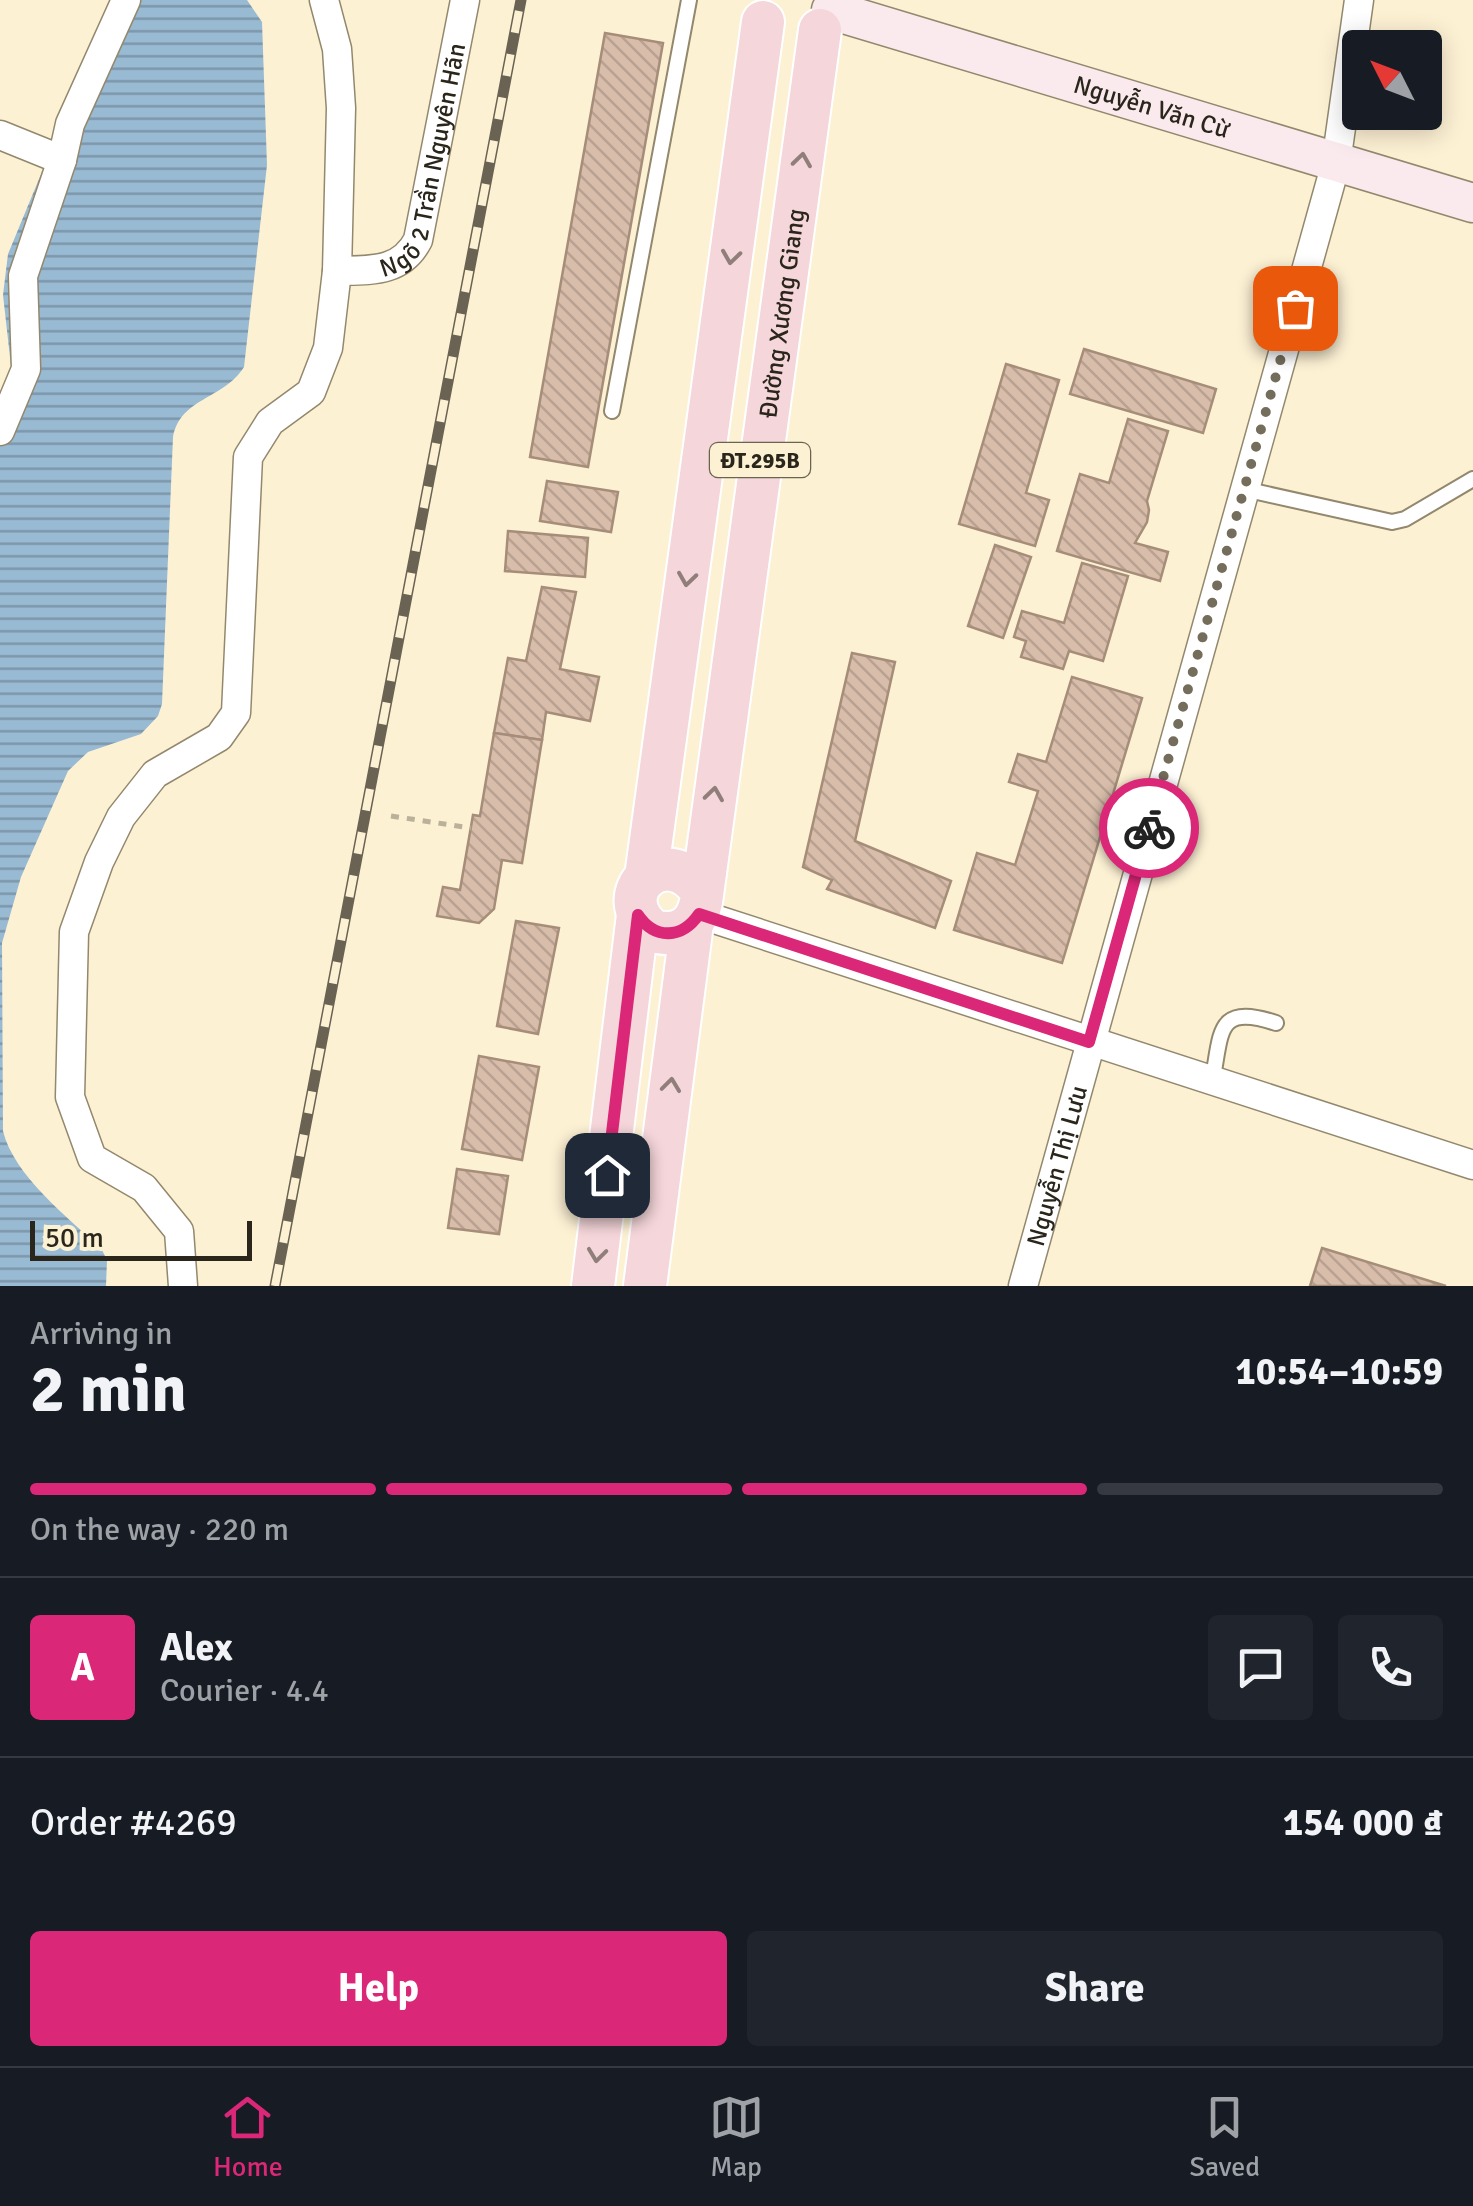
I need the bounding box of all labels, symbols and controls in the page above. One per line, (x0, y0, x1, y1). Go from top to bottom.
north arrow (1342, 30, 1442, 130)
map controls (1342, 30, 1442, 130)
street label: Ngõ 2 Trần Nguyên Hãn (375, 40, 472, 284)
street label: Nguyễn Văn Cừ (1070, 69, 1234, 145)
one-way arrow (791, 151, 812, 167)
street label: Đường Xương Giang (752, 207, 811, 420)
one-way arrow (721, 249, 742, 266)
pin (1253, 266, 1338, 351)
icon: bag (1268, 281, 1323, 336)
road number: ĐT.295B (710, 443, 810, 477)
one-way arrow (677, 571, 698, 587)
courier (1099, 778, 1199, 878)
one-way arrow (703, 785, 724, 802)
icon: bike (1122, 801, 1177, 856)
one-way arrow (660, 1077, 681, 1093)
street label: Nguyễn Thị Lưu (1020, 1082, 1094, 1250)
pin (565, 1133, 650, 1218)
icon: home (580, 1148, 635, 1203)
scale bar (30, 1216, 252, 1260)
text: 50 m (45, 1221, 104, 1255)
one-way arrow (587, 1247, 608, 1263)
text: Arriving in (30, 1314, 172, 1353)
text: 10:54–10:59 (1235, 1348, 1443, 1395)
text: 2 min (30, 1350, 187, 1430)
text: On the way · 220 m (30, 1510, 289, 1549)
button: chat (1208, 1615, 1313, 1720)
button: phone (1338, 1615, 1443, 1720)
text: Alex (160, 1624, 233, 1671)
text: A (70, 1644, 95, 1691)
text: Courier · 4.4 (160, 1671, 329, 1710)
text: Order #4269 (30, 1799, 237, 1846)
text: 154 000 ₫ (1283, 1799, 1443, 1846)
button: Help (30, 1931, 727, 2046)
button: Share (747, 1931, 1443, 2046)
tab: Home (213, 2090, 283, 2184)
tab: Map (709, 2090, 764, 2184)
tab: Saved (1190, 2090, 1260, 2184)

